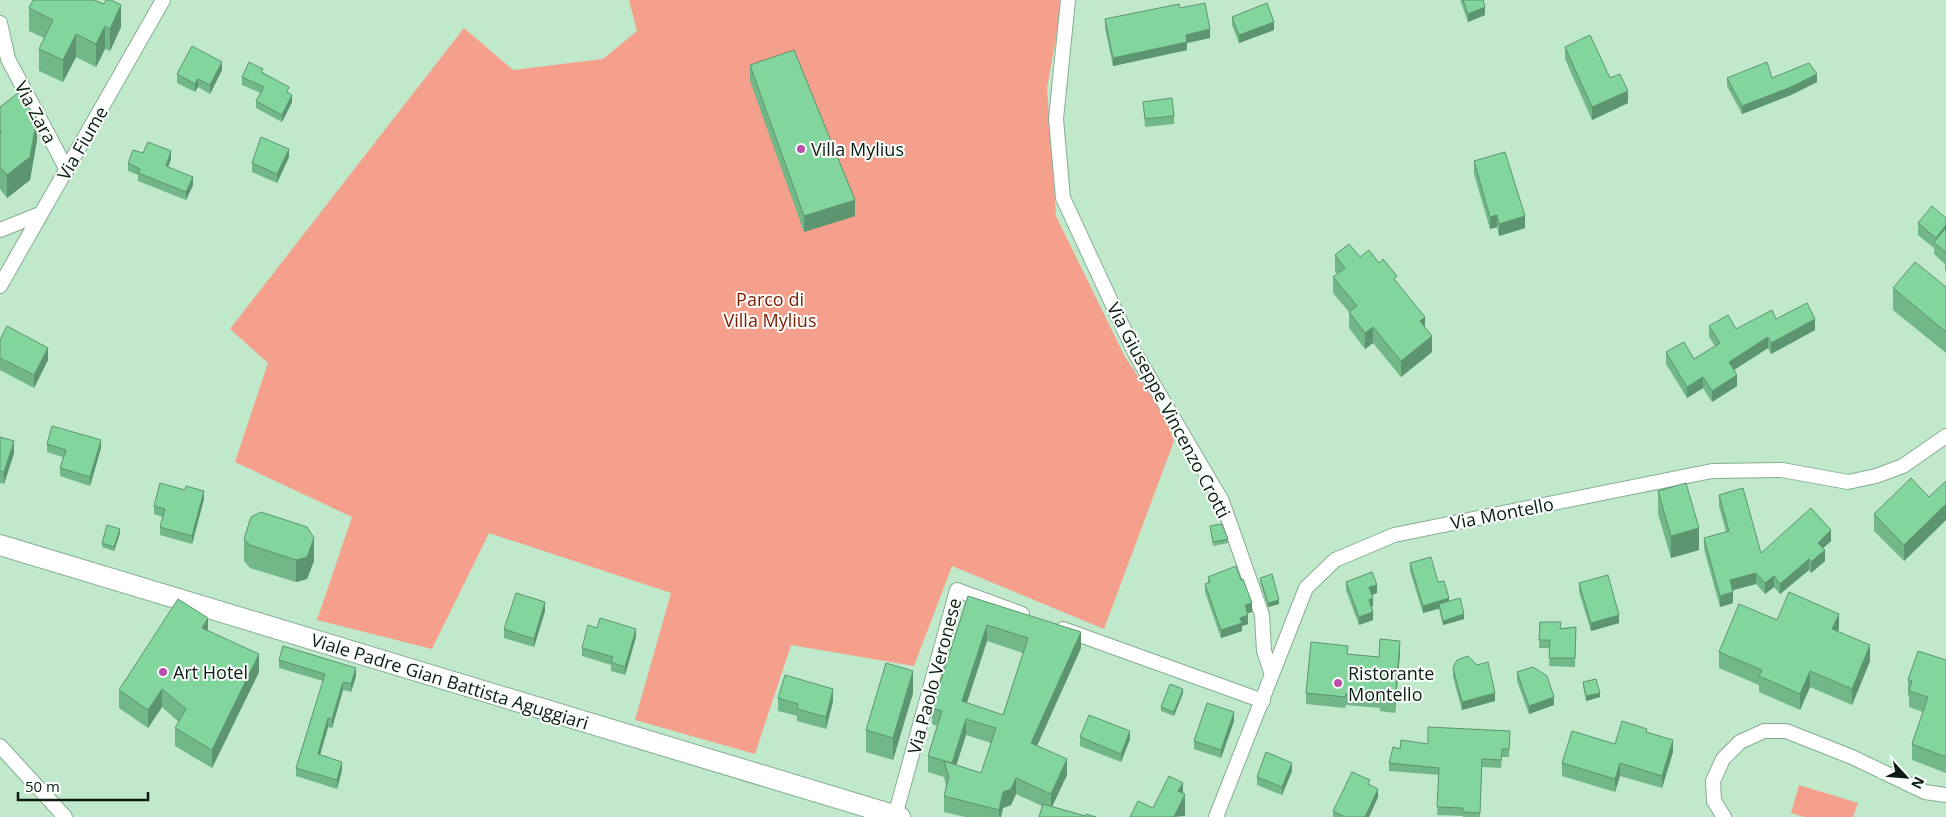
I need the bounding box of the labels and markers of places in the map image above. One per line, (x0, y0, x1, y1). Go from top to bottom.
place label: Villa Mylius (811, 137, 904, 161)
marker: Villa Mylius (795, 143, 807, 155)
place label: Art Hotel (173, 660, 248, 684)
place label: Ristorante Montello (1348, 661, 1434, 706)
marker: Art Hotel (157, 666, 169, 678)
marker: Ristorante Montello (1332, 677, 1344, 689)

